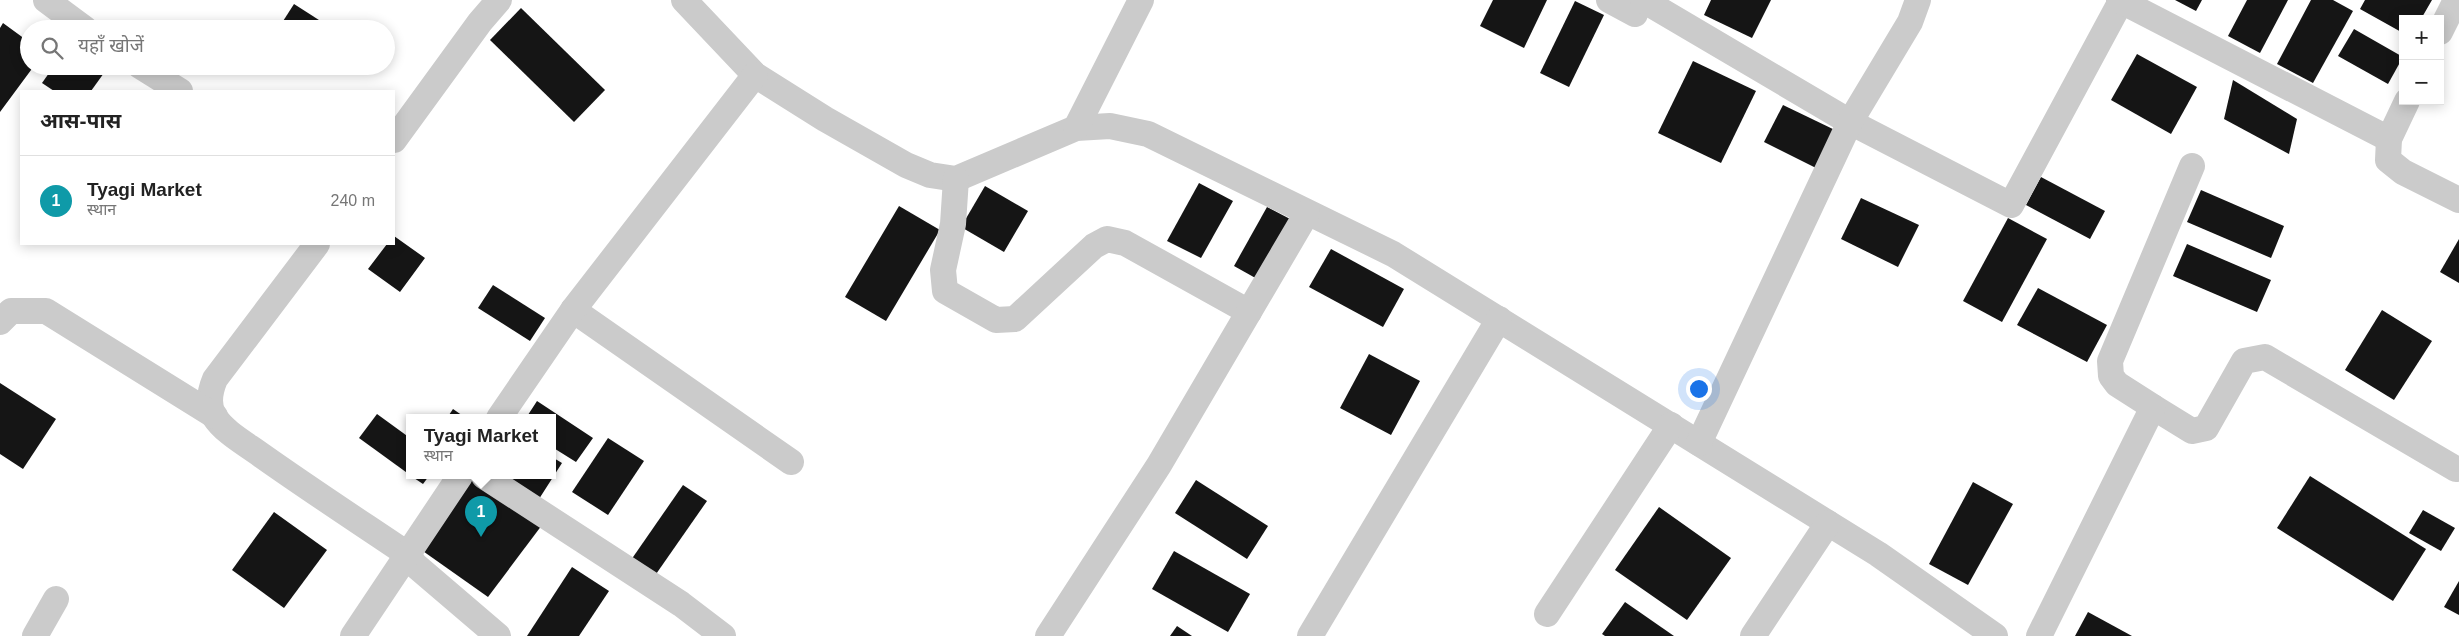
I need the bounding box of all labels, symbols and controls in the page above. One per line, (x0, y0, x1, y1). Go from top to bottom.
map controls (2399, 15, 2444, 105)
button: + (2399, 15, 2444, 60)
search box (20, 20, 395, 75)
icon: search (38, 34, 66, 62)
text: यहाँ खोजें (78, 35, 144, 56)
button: − (2399, 60, 2444, 105)
text: आस-पास (40, 109, 121, 132)
text: Tyagi Market (87, 179, 202, 200)
text: 1 (52, 192, 60, 209)
text: 240 m (331, 192, 375, 209)
text: स्थान (87, 201, 116, 218)
your location (1686, 376, 1712, 402)
popup (406, 414, 556, 479)
text: Tyagi Market (424, 425, 538, 446)
text: स्थान (424, 447, 453, 464)
pin: 1 (465, 496, 497, 537)

